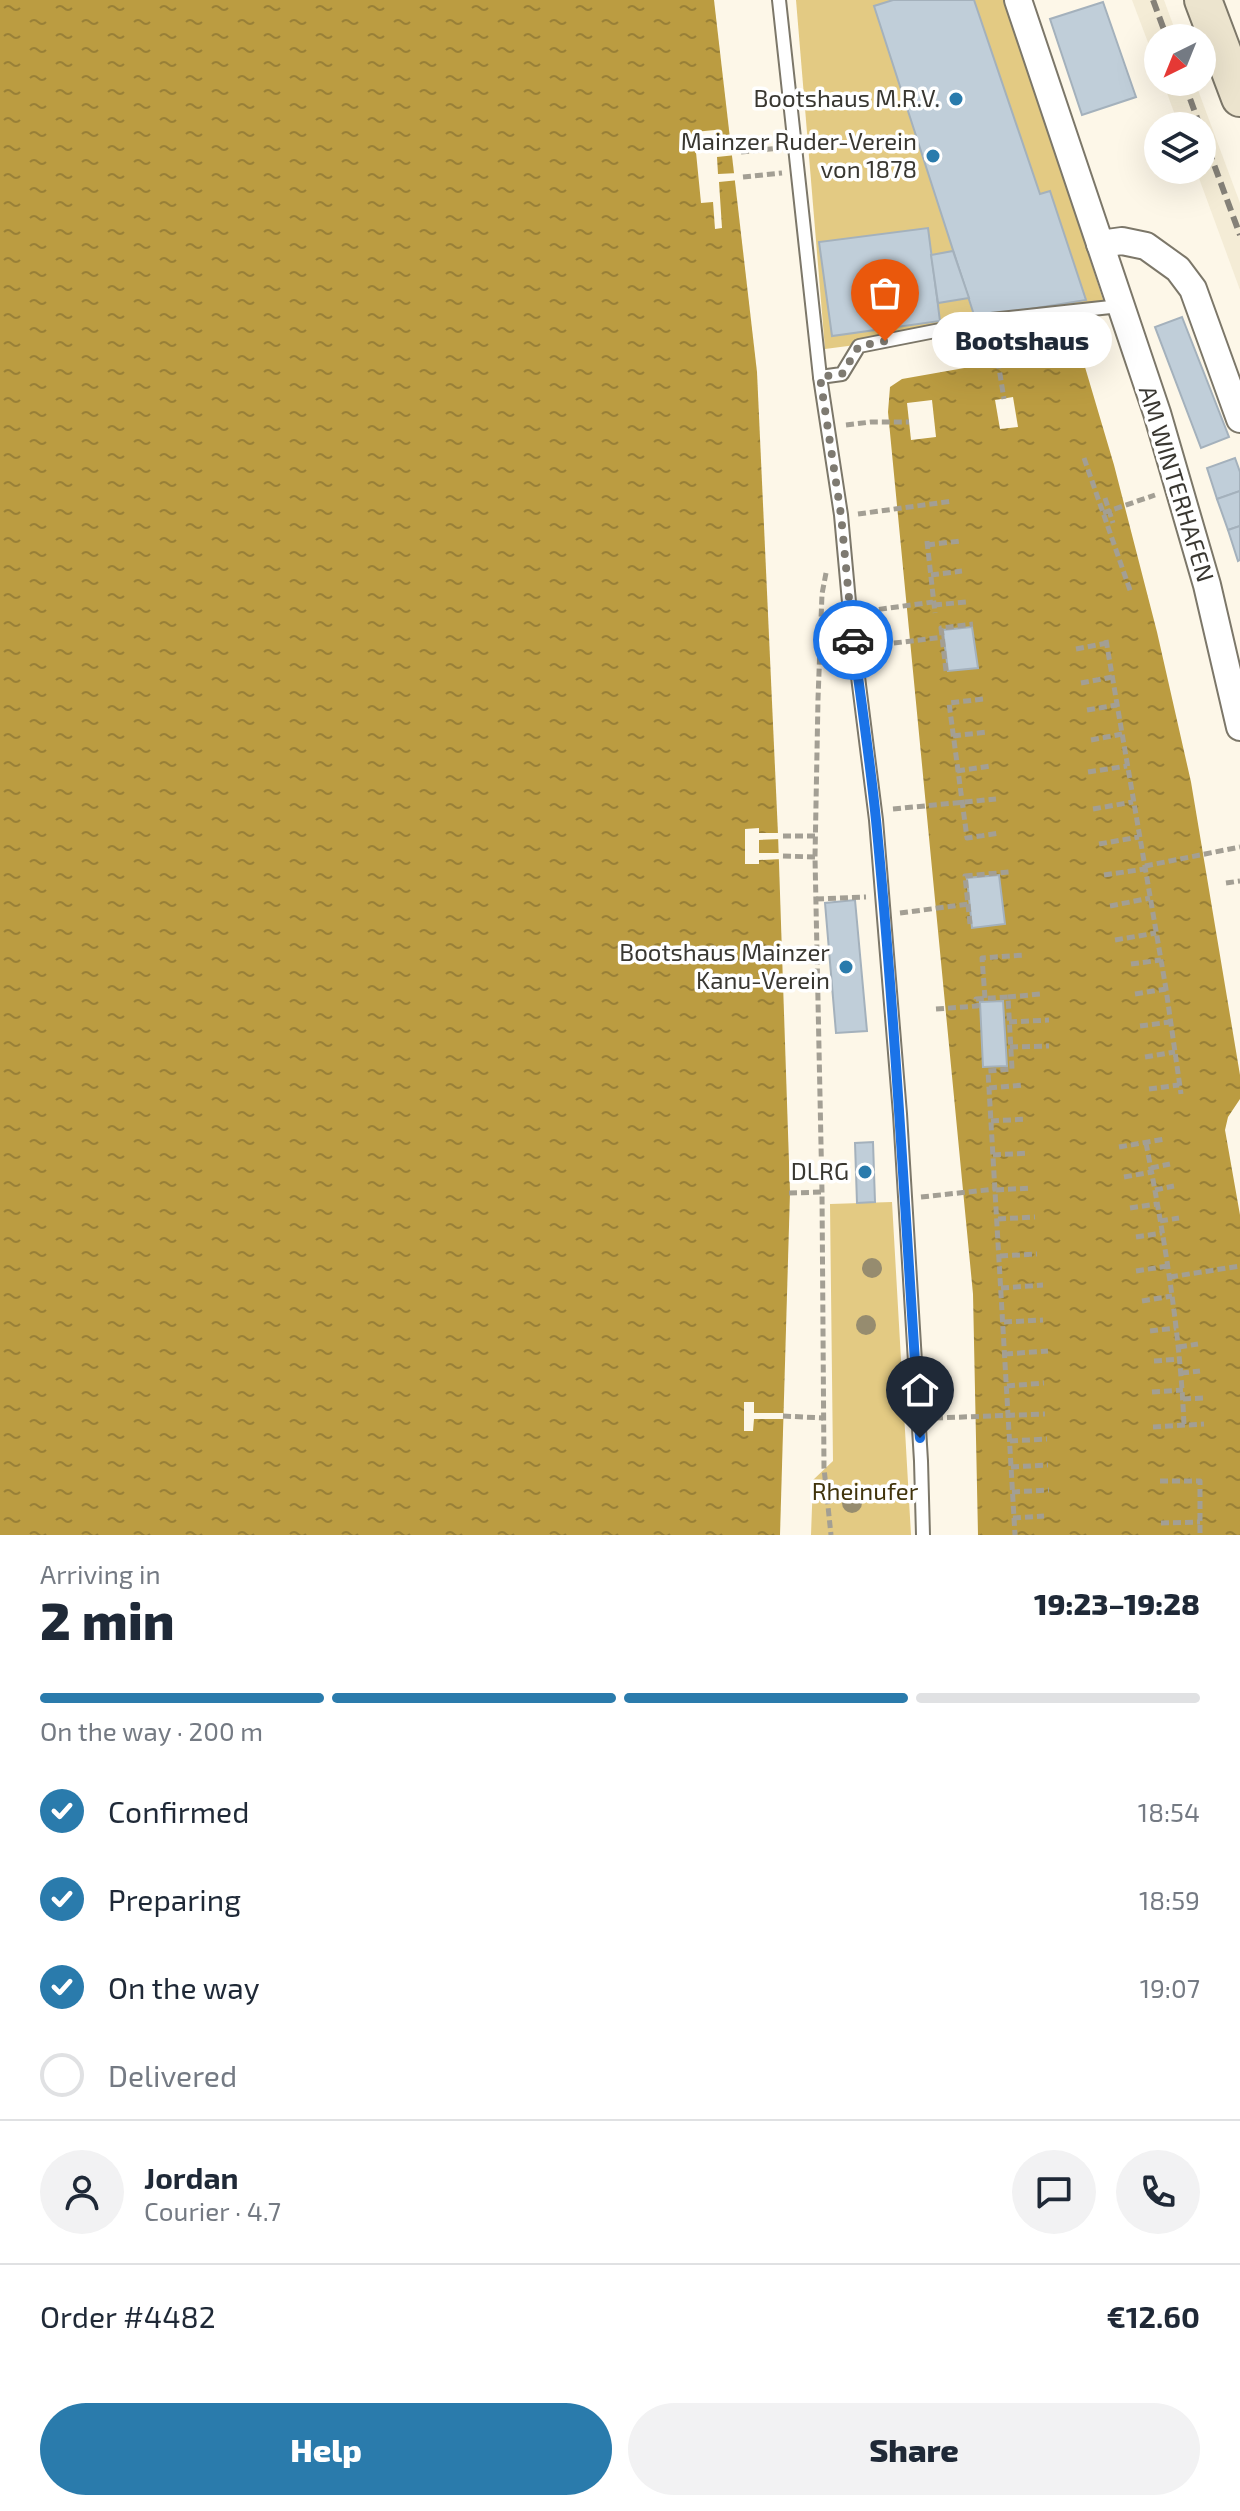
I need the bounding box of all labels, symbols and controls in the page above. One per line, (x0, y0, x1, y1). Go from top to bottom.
north arrow (1144, 24, 1216, 96)
map controls (1144, 24, 1216, 184)
place label: Bootshaus M.R.V. (753, 83, 940, 112)
marker: Bootshaus M.R.V. (947, 90, 965, 108)
button: layers (1144, 112, 1216, 184)
place label: Mainzer Ruder-Verein von 1878 (681, 126, 917, 183)
marker: Mainzer Ruder-Verein von 1878 (924, 147, 942, 165)
pin (851, 259, 919, 341)
icon: bag (863, 271, 907, 315)
callout: Bootshaus (933, 313, 1113, 369)
text: Bootshaus (955, 324, 1089, 355)
street label: AM WINTERHAFEN (1134, 382, 1221, 585)
courier (813, 600, 893, 680)
icon: car (831, 618, 875, 662)
place label: Bootshaus Mainzer Kanu-Verein (619, 937, 830, 994)
marker: Bootshaus Mainzer Kanu-Verein (837, 958, 855, 976)
place label: DLRG (791, 1156, 849, 1185)
marker: DLRG (856, 1163, 874, 1181)
pin (886, 1356, 954, 1438)
icon: home (898, 1368, 942, 1412)
park label: Rheinufer (812, 1476, 919, 1505)
text: Arriving in (40, 1558, 161, 1589)
text: 19:23–19:28 (1034, 1585, 1200, 1621)
text: 2 min (40, 1588, 175, 1650)
text: On the way · 200 m (40, 1715, 263, 1746)
icon: check (40, 1789, 84, 1833)
text: Confirmed (108, 1793, 249, 1829)
text: 18:54 (1138, 1796, 1200, 1827)
icon: check (40, 1877, 84, 1921)
text: Preparing (108, 1881, 241, 1917)
text: 18:59 (1139, 1884, 1200, 1915)
icon: check (40, 1965, 84, 2009)
text: On the way (108, 1969, 260, 2005)
text: 19:07 (1140, 1972, 1200, 2003)
text: Delivered (108, 2057, 237, 2093)
button: person (40, 2150, 124, 2234)
button: chat (1012, 2150, 1096, 2234)
button: phone (1116, 2150, 1200, 2234)
text: Jordan (144, 2159, 239, 2195)
text: Courier · 4.7 (144, 2195, 281, 2226)
text: Order #4482 (40, 2298, 216, 2334)
text: €12.60 (1106, 2298, 1200, 2334)
button: Help (40, 2403, 612, 2495)
button: Share (628, 2403, 1200, 2495)

